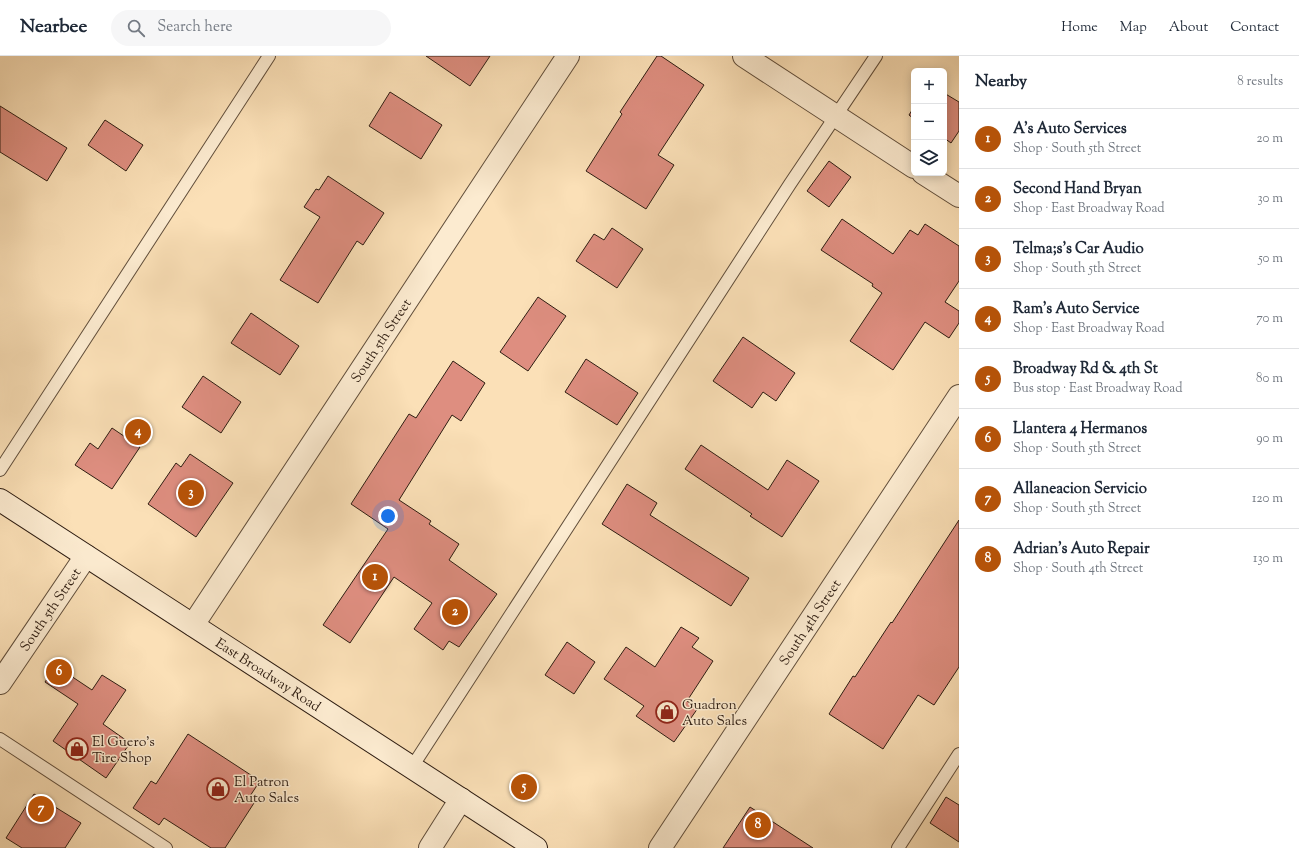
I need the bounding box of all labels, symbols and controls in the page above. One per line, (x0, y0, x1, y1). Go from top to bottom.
search box (111, 10, 391, 46)
text: Nearbee (20, 14, 87, 41)
icon: search (125, 17, 147, 39)
text: Search here (157, 17, 233, 38)
text: Home (1061, 18, 1098, 38)
text: Map (1120, 18, 1147, 38)
text: About (1169, 18, 1208, 38)
text: Contact (1230, 18, 1279, 38)
map controls (911, 68, 947, 176)
button: + (911, 68, 947, 104)
text: Nearby (975, 70, 1027, 94)
text: 8 results (1237, 73, 1283, 91)
button: − (911, 104, 947, 140)
text: A's Auto Services (1013, 119, 1127, 140)
text: 1 (986, 130, 990, 148)
text: 20 m (1257, 130, 1283, 148)
button: layers (911, 140, 947, 176)
text: Shop · South 5th Street (1013, 140, 1141, 158)
text: Second Hand Bryan (1013, 179, 1142, 200)
text: 2 (985, 190, 991, 208)
text: 30 m (1257, 190, 1283, 208)
text: Shop · East Broadway Road (1013, 200, 1165, 218)
text: Telma;s's Car Audio (1013, 239, 1144, 260)
text: 3 (985, 250, 991, 268)
text: 50 m (1258, 250, 1283, 268)
text: Shop · South 5th Street (1013, 260, 1141, 278)
street label: South 5th Street (347, 295, 417, 387)
text: Ram's Auto Service (1013, 299, 1139, 320)
text: 4 (985, 310, 991, 328)
text: 70 m (1256, 310, 1283, 328)
text: Shop · East Broadway Road (1013, 320, 1165, 338)
text: Broadway Rd & 4th St (1013, 359, 1158, 380)
text: 5 (986, 370, 990, 388)
text: 80 m (1256, 370, 1283, 388)
text: Bus stop · East Broadway Road (1013, 380, 1183, 398)
pin: 4 (125, 417, 151, 447)
text: Llantera 4 Hermanos (1013, 419, 1147, 440)
text: 6 (985, 430, 991, 448)
text: 90 m (1256, 430, 1283, 448)
text: Shop · South 5th Street (1013, 440, 1141, 458)
pin: 3 (178, 478, 204, 508)
text: Allaneacion Servicio (1013, 479, 1147, 500)
text: 7 (985, 490, 991, 508)
text: 120 m (1252, 490, 1283, 508)
text: Shop · South 5th Street (1013, 500, 1141, 518)
your location (378, 506, 398, 526)
text: Adrian's Auto Repair (1013, 539, 1150, 560)
text: 8 (985, 550, 991, 568)
text: 130 m (1253, 550, 1283, 568)
text: Shop · South 4th Street (1013, 560, 1143, 578)
pin: 1 (362, 562, 388, 592)
street label: South 5th Street (16, 564, 87, 656)
street label: South 4th Street (775, 576, 847, 670)
pin: 2 (442, 597, 468, 627)
street label: East Broadway Road (211, 634, 324, 718)
pin: 6 (46, 657, 72, 687)
place label: Guadron Auto Sales (682, 696, 747, 732)
shop icon: Guadron Auto Sales (654, 699, 680, 725)
place label: El Guero's Tire Shop (92, 733, 155, 769)
shop icon: El Guero's Tire Shop (64, 736, 90, 762)
pin: 5 (511, 772, 537, 802)
place label: El Patron Auto Sales (234, 773, 299, 809)
shop icon: El Patron Auto Sales (205, 776, 231, 802)
pin: 7 (28, 794, 54, 824)
pin: 8 (745, 810, 771, 840)

